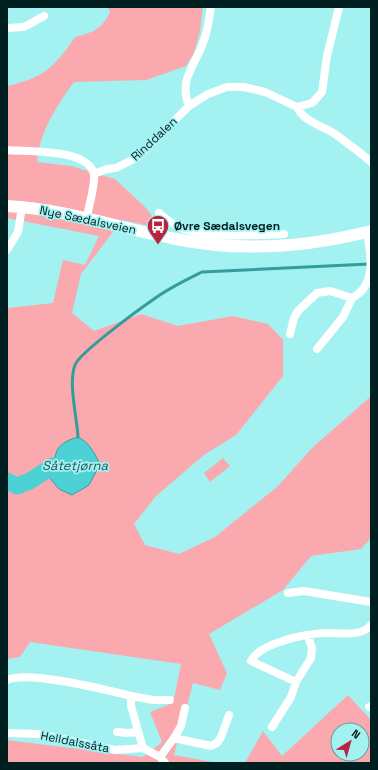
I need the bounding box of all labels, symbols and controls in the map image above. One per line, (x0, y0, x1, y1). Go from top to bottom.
street label: Rinddalen (127, 113, 181, 165)
street label: Nye Sædalsveien (38, 202, 138, 238)
bus stop icon: Øvre Sædalsvegen (145, 213, 171, 246)
place label: Øvre Sædalsvegen (174, 218, 280, 234)
water label: Såtetjørna (42, 457, 108, 474)
north arrow (330, 722, 370, 762)
text: N (349, 726, 363, 742)
street label: Helldalssåta (39, 727, 111, 757)

